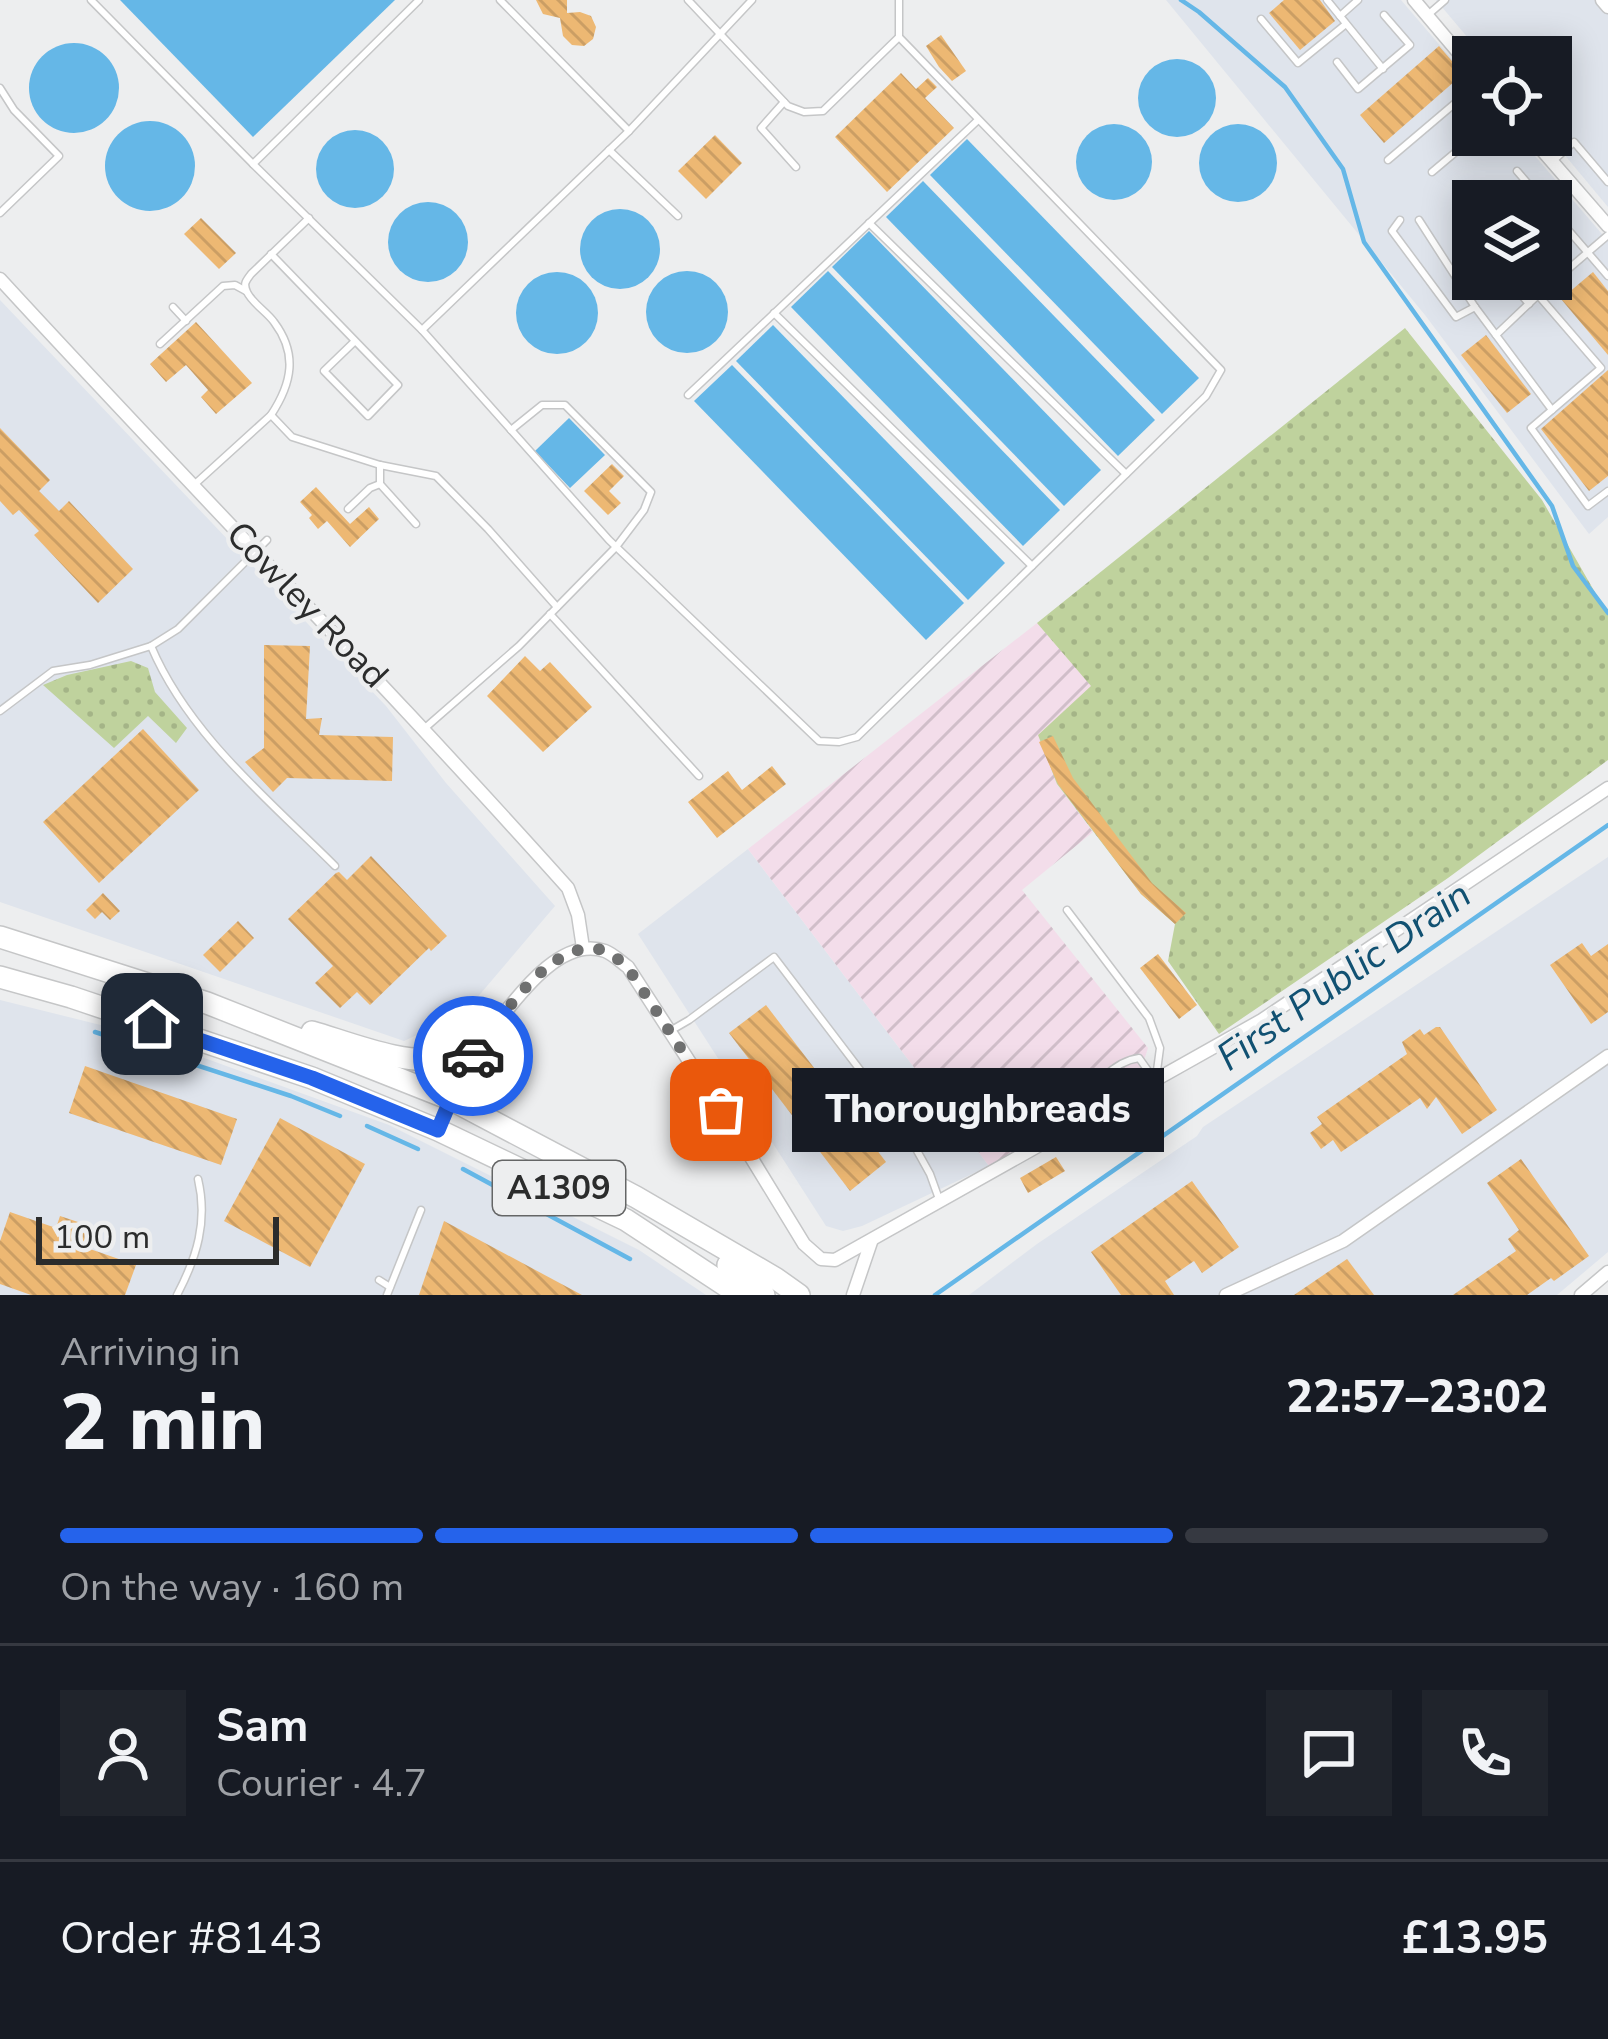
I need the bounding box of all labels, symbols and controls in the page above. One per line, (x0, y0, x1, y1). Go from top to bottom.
map controls (1452, 36, 1572, 300)
button: locate (1452, 36, 1572, 156)
button: layers (1452, 180, 1572, 300)
street label: Cowley Road (215, 511, 399, 699)
water label: First Public Drain (1206, 869, 1482, 1083)
pin (101, 973, 203, 1075)
icon: home (119, 991, 185, 1057)
courier (413, 996, 533, 1116)
icon: car (440, 1023, 506, 1089)
pin (670, 1059, 772, 1161)
callout: Thoroughbreads (793, 1068, 1165, 1152)
icon: bag (688, 1077, 754, 1143)
text: Thoroughbreads (825, 1083, 1131, 1136)
road number: A1309 (493, 1161, 625, 1215)
scale bar (36, 1211, 279, 1264)
text: 100 m (54, 1215, 150, 1260)
text: Arriving in (60, 1326, 241, 1379)
text: 22:57–23:02 (1286, 1367, 1548, 1428)
text: 2 min (60, 1370, 265, 1477)
text: On the way · 160 m (60, 1561, 404, 1614)
button: person (60, 1690, 186, 1816)
button: chat (1266, 1690, 1392, 1816)
button: phone (1422, 1690, 1548, 1816)
text: Sam (216, 1696, 308, 1757)
text: Courier · 4.7 (216, 1757, 427, 1810)
text: Order #8143 (60, 1908, 323, 1969)
text: £13.95 (1402, 1908, 1548, 1969)

